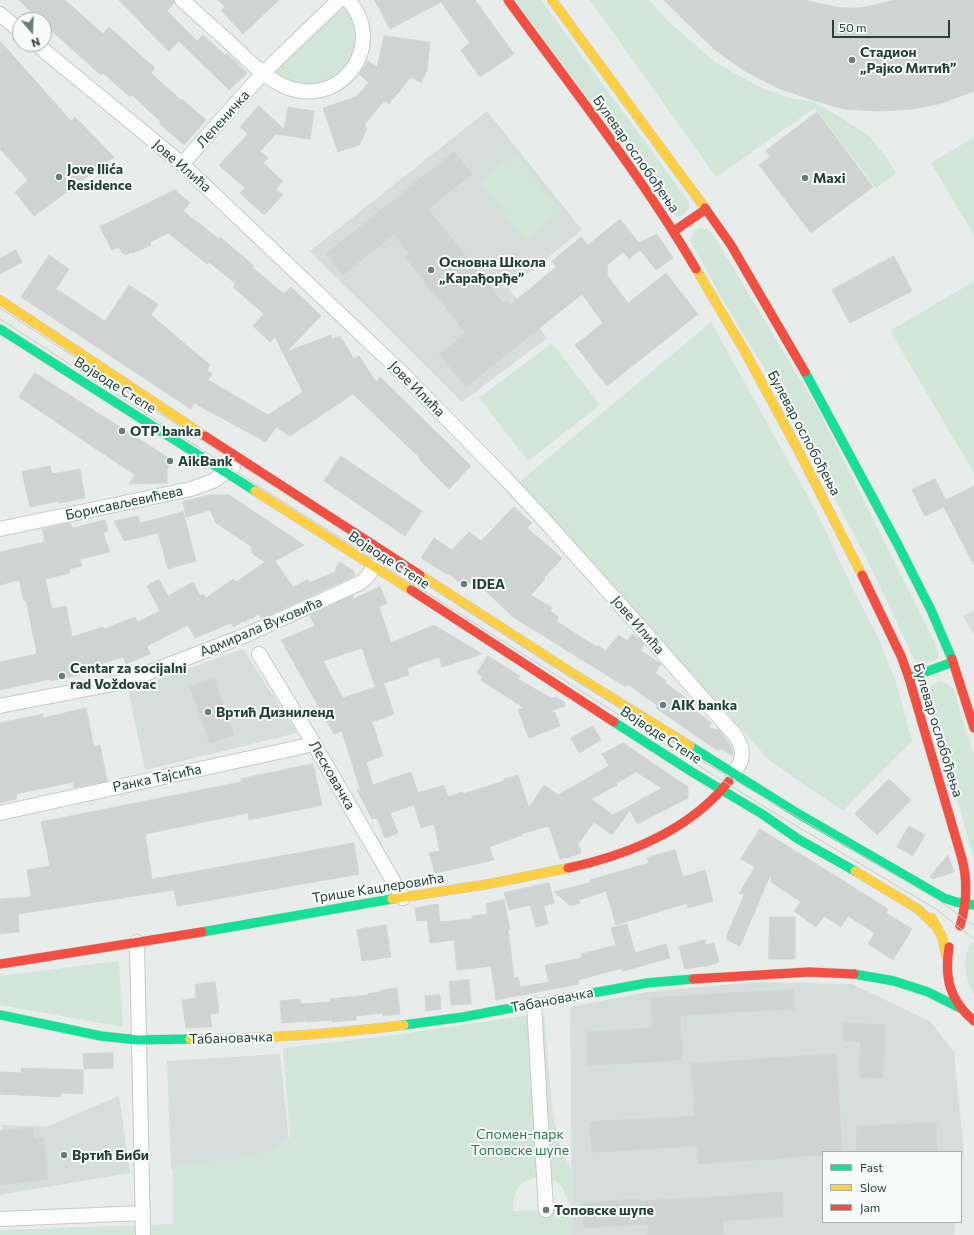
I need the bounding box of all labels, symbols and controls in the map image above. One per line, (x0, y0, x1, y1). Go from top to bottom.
north arrow (12, 12, 52, 52)
scale bar (834, 12, 952, 38)
text: 50 m (839, 20, 867, 34)
text: N (30, 35, 42, 50)
place label: Стадион „Рајко Митић” (860, 44, 956, 76)
marker: Стадион „Рајко Митић” (847, 55, 857, 65)
street label: Лепеничка (193, 87, 253, 151)
street label: Булевар ослобођења (589, 92, 683, 216)
street label: Јове Илића (149, 136, 215, 196)
place label: Jove Ilića Residence (67, 161, 132, 194)
place label: Maxi (813, 170, 846, 186)
marker: Jove Ilića Residence (54, 172, 64, 182)
marker: Maxi (800, 173, 810, 183)
place label: Основна Школа „Карађорђе” (439, 254, 546, 286)
marker: Основна Школа „Карађорђе” (426, 265, 436, 275)
street label: Војводе Степе (71, 353, 159, 417)
street label: Јове Илића (386, 358, 448, 420)
street label: Булевар ослобођења (764, 368, 844, 498)
place label: OTP banka (130, 423, 201, 439)
marker: OTP banka (117, 426, 127, 436)
place label: AikBank (178, 453, 233, 469)
marker: AikBank (165, 456, 175, 466)
street label: Борисављевићева (64, 482, 184, 524)
street label: Војводе Степе (345, 527, 433, 593)
place label: IDEA (472, 576, 505, 592)
marker: IDEA (459, 579, 469, 589)
street label: Јове Илића (608, 592, 668, 658)
street label: Адмирала Вуковића (197, 594, 325, 660)
place label: Centar za socijalni rad Voždovac (70, 660, 187, 692)
street label: Булевар ослобођења (910, 661, 966, 799)
marker: Centar za socijalni rad Voždovac (57, 671, 67, 681)
place label: AIK banka (671, 697, 737, 713)
marker: AIK banka (658, 700, 668, 710)
street label: Војводе Степе (617, 702, 705, 768)
place label: Вртић Дизниленд (216, 704, 334, 720)
marker: Вртић Дизниленд (203, 707, 213, 717)
street label: Лесковачка (305, 737, 359, 813)
street label: Ранка Тајсића (111, 760, 203, 796)
street label: Трише Кацлеровића (311, 869, 445, 907)
street label: Табановачка (509, 984, 595, 1016)
street label: Табановачка (189, 1028, 273, 1048)
park label: Спомен-парк Топовске шупе (471, 1126, 569, 1158)
place label: Вртић Биби (72, 1147, 149, 1163)
marker: Вртић Биби (59, 1150, 69, 1160)
legend (822, 1151, 962, 1223)
text: Fast (860, 1160, 883, 1174)
text: Slow (860, 1180, 887, 1194)
text: Jam (860, 1200, 880, 1214)
place label: Топовске шупе (554, 1202, 654, 1218)
marker: Топовске шупе (541, 1205, 551, 1215)

